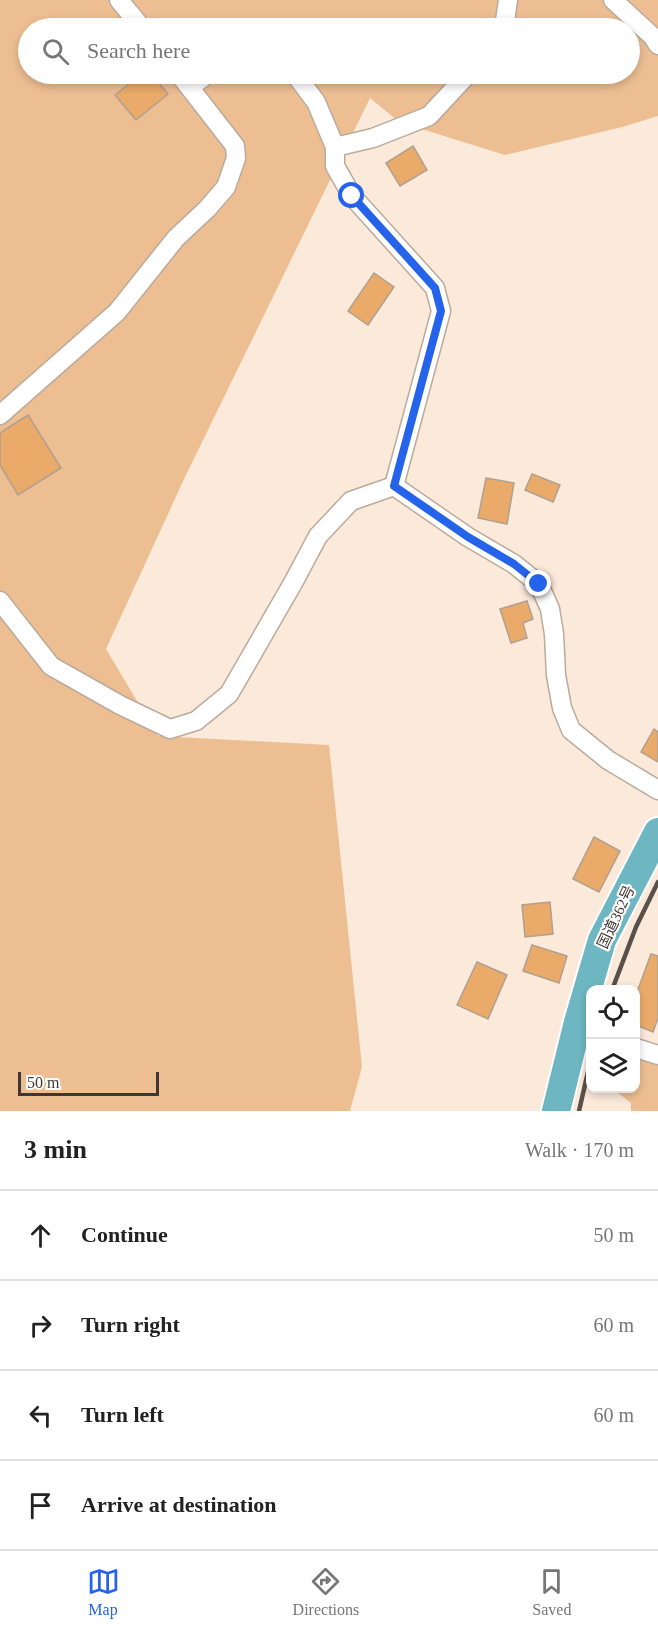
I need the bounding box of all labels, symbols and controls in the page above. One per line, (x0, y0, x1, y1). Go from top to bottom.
search box (18, 18, 640, 84)
icon: search (39, 35, 72, 68)
text: Search here (87, 38, 190, 63)
route start (338, 182, 364, 208)
route end (525, 570, 551, 596)
street label: 国道362号 (594, 883, 638, 951)
map controls (586, 985, 640, 1093)
button: locate (586, 985, 640, 1039)
button: layers (586, 1039, 640, 1093)
scale bar (18, 1069, 159, 1096)
text: 50 m (27, 1074, 59, 1091)
text: 3 min (24, 1135, 87, 1164)
text: Walk · 170 m (525, 1139, 634, 1161)
icon: ahead (24, 1219, 57, 1252)
text: Continue (81, 1222, 168, 1247)
text: 50 m (593, 1224, 634, 1246)
icon: right (24, 1309, 57, 1342)
text: Turn right (81, 1312, 180, 1337)
text: 60 m (593, 1314, 634, 1336)
icon: left (24, 1399, 57, 1432)
text: Turn left (81, 1402, 164, 1427)
text: 60 m (593, 1404, 634, 1426)
icon: arrive (24, 1489, 57, 1522)
text: Arrive at destination (81, 1492, 277, 1517)
tab: Map (87, 1565, 120, 1619)
tab: Directions (293, 1565, 359, 1619)
tab: Saved (532, 1565, 571, 1619)

